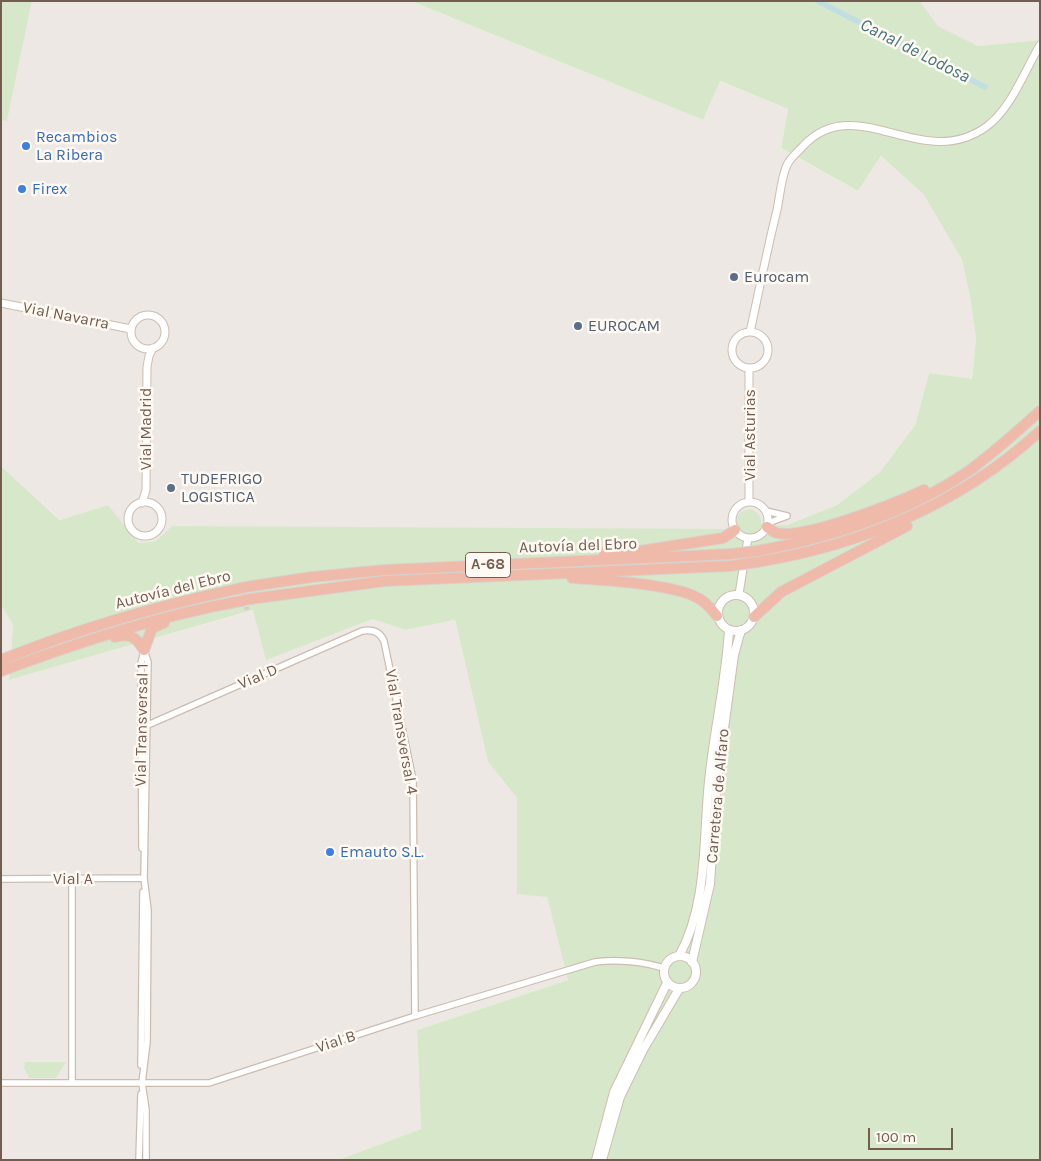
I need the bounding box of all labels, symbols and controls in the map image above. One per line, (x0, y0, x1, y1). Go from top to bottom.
water label: Canal de Lodosa (856, 14, 974, 88)
place label: Recambios La Ribera (36, 127, 117, 165)
marker: Recambios La Ribera (20, 140, 32, 152)
place label: Firex (32, 179, 67, 199)
marker: Firex (16, 183, 28, 195)
place label: Eurocam (744, 267, 809, 287)
marker: Eurocam (728, 271, 740, 283)
street label: Vial Navarra (21, 298, 111, 334)
place label: EUROCAM (588, 316, 660, 336)
marker: EUROCAM (572, 320, 584, 332)
street label: Vial Madrid (136, 388, 156, 470)
street label: Vial Asturias (740, 389, 760, 481)
place label: TUDEFRIGO LOGISTICA (181, 469, 262, 507)
marker: TUDEFRIGO LOGISTICA (165, 482, 177, 494)
street label: Autovía del Ebro (519, 534, 637, 558)
road number: A-68 (466, 552, 510, 578)
street label: Autovía del Ebro (113, 566, 233, 614)
street label: Vial D (235, 660, 281, 694)
street label: Vial Transversal 1 (131, 663, 153, 787)
street label: Vial Transversal 4 (381, 668, 421, 796)
street label: Carretera de Alfaro (703, 728, 733, 864)
place label: Emauto S.L. (340, 842, 424, 862)
marker: Emauto S.L. (324, 846, 336, 858)
street label: Vial A (53, 869, 93, 889)
street label: Vial B (314, 1027, 358, 1057)
scale bar (871, 1118, 956, 1150)
text: 100 m (876, 1128, 916, 1146)

